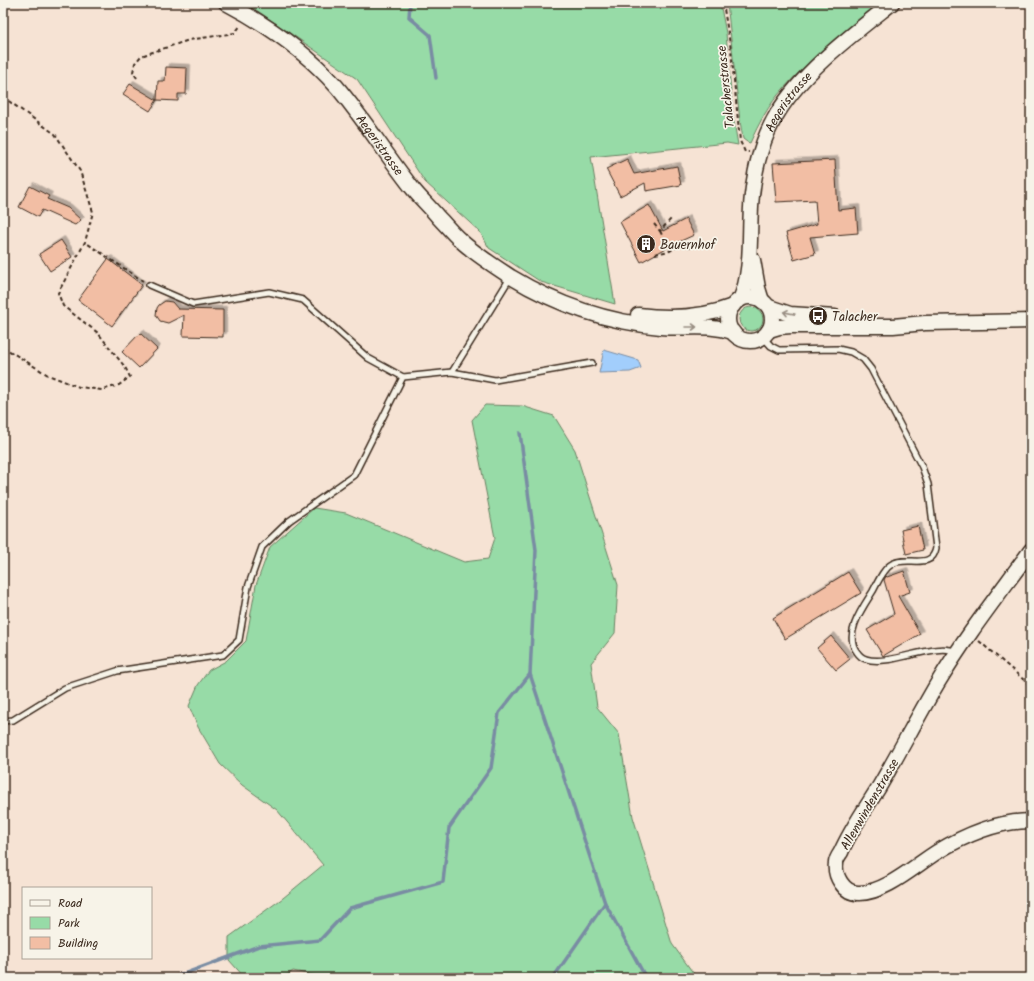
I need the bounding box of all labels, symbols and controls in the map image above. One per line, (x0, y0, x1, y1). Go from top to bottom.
street label: Talacherstrasse (712, 44, 741, 129)
street label: Aegeristrasse (760, 67, 818, 136)
street label: Aegeristrasse (350, 110, 408, 181)
building icon: Bauernhof (635, 233, 657, 255)
place label: Bauernhof (660, 235, 717, 256)
bus stop icon: Talacher (807, 305, 829, 327)
place label: Talacher (832, 307, 878, 328)
one-way arrow (782, 308, 795, 316)
one-way arrow (684, 323, 697, 331)
street label: Allenwindenstrasse (835, 755, 905, 855)
legend (22, 887, 152, 959)
text: Road (58, 894, 83, 913)
text: Park (58, 914, 80, 933)
text: Building (58, 934, 98, 953)

